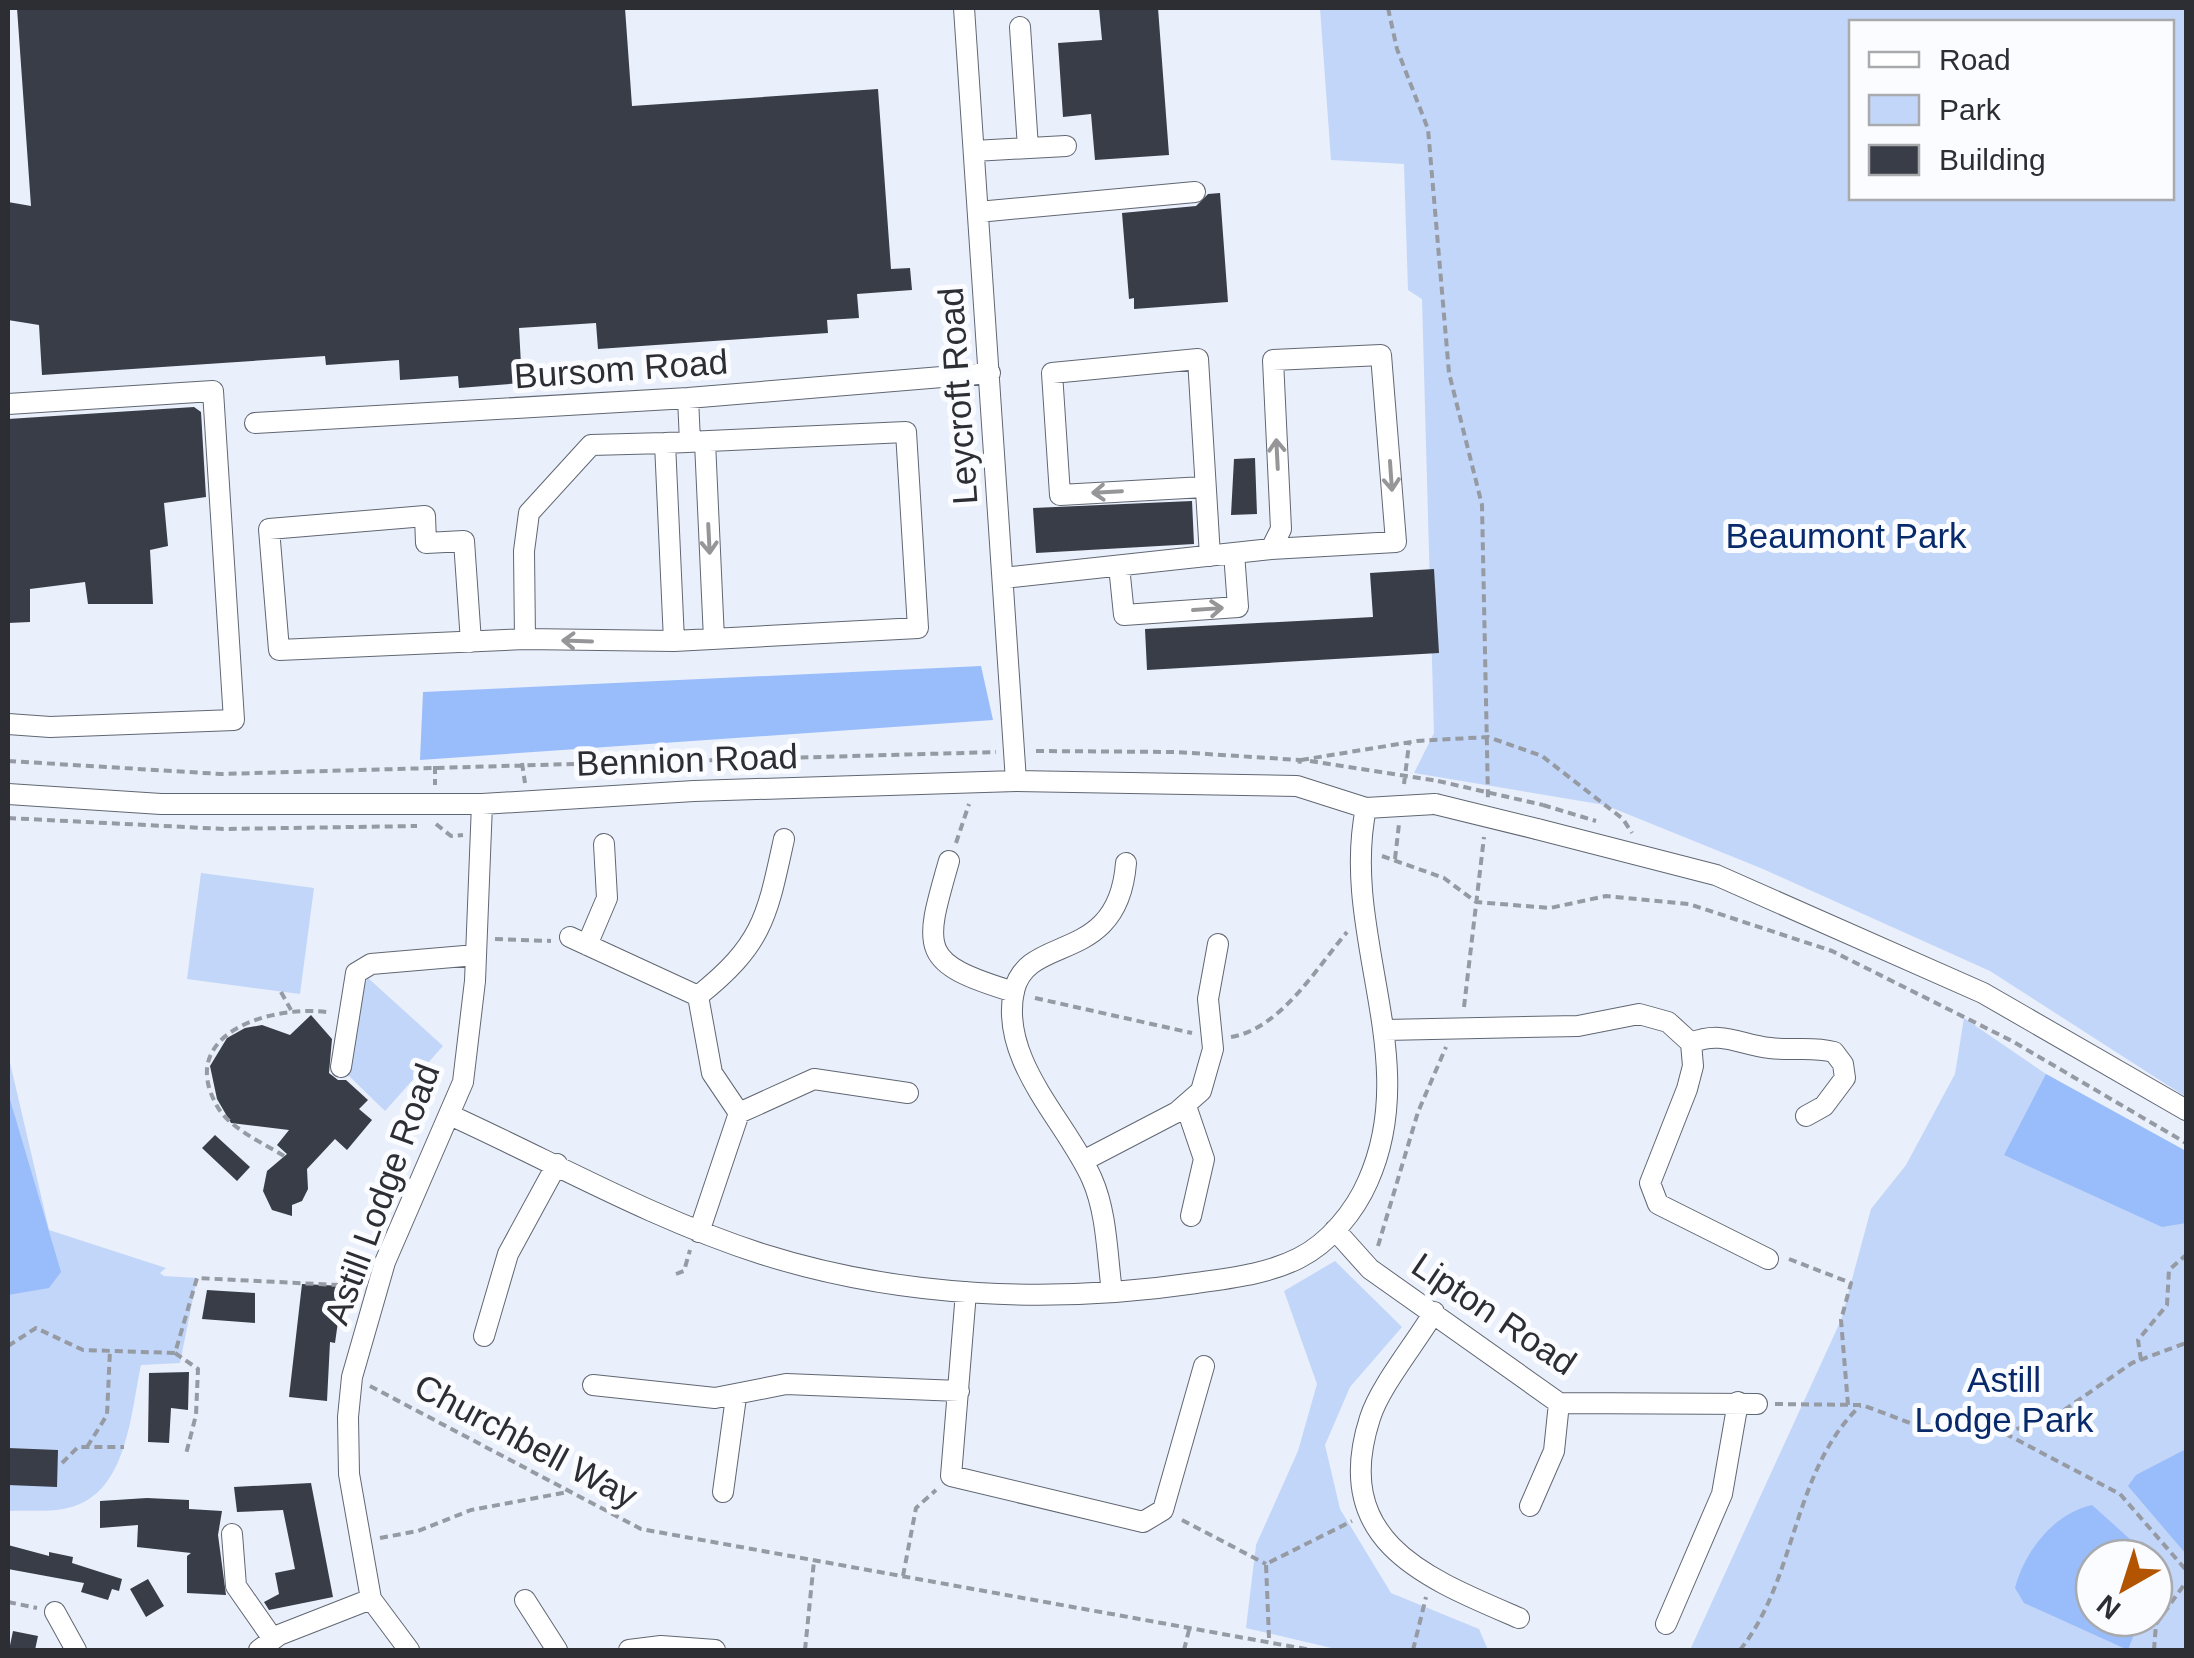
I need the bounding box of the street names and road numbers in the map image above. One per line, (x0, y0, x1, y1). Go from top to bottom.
street label: Leycroft Road (930, 286, 985, 506)
street label: Bursom Road (513, 342, 729, 395)
street label: Bennion Road (575, 736, 799, 783)
street label: Astill Lodge Road (316, 1058, 447, 1329)
street label: Lipton Road (1405, 1245, 1583, 1383)
street label: Churchbell Way (409, 1366, 644, 1516)

